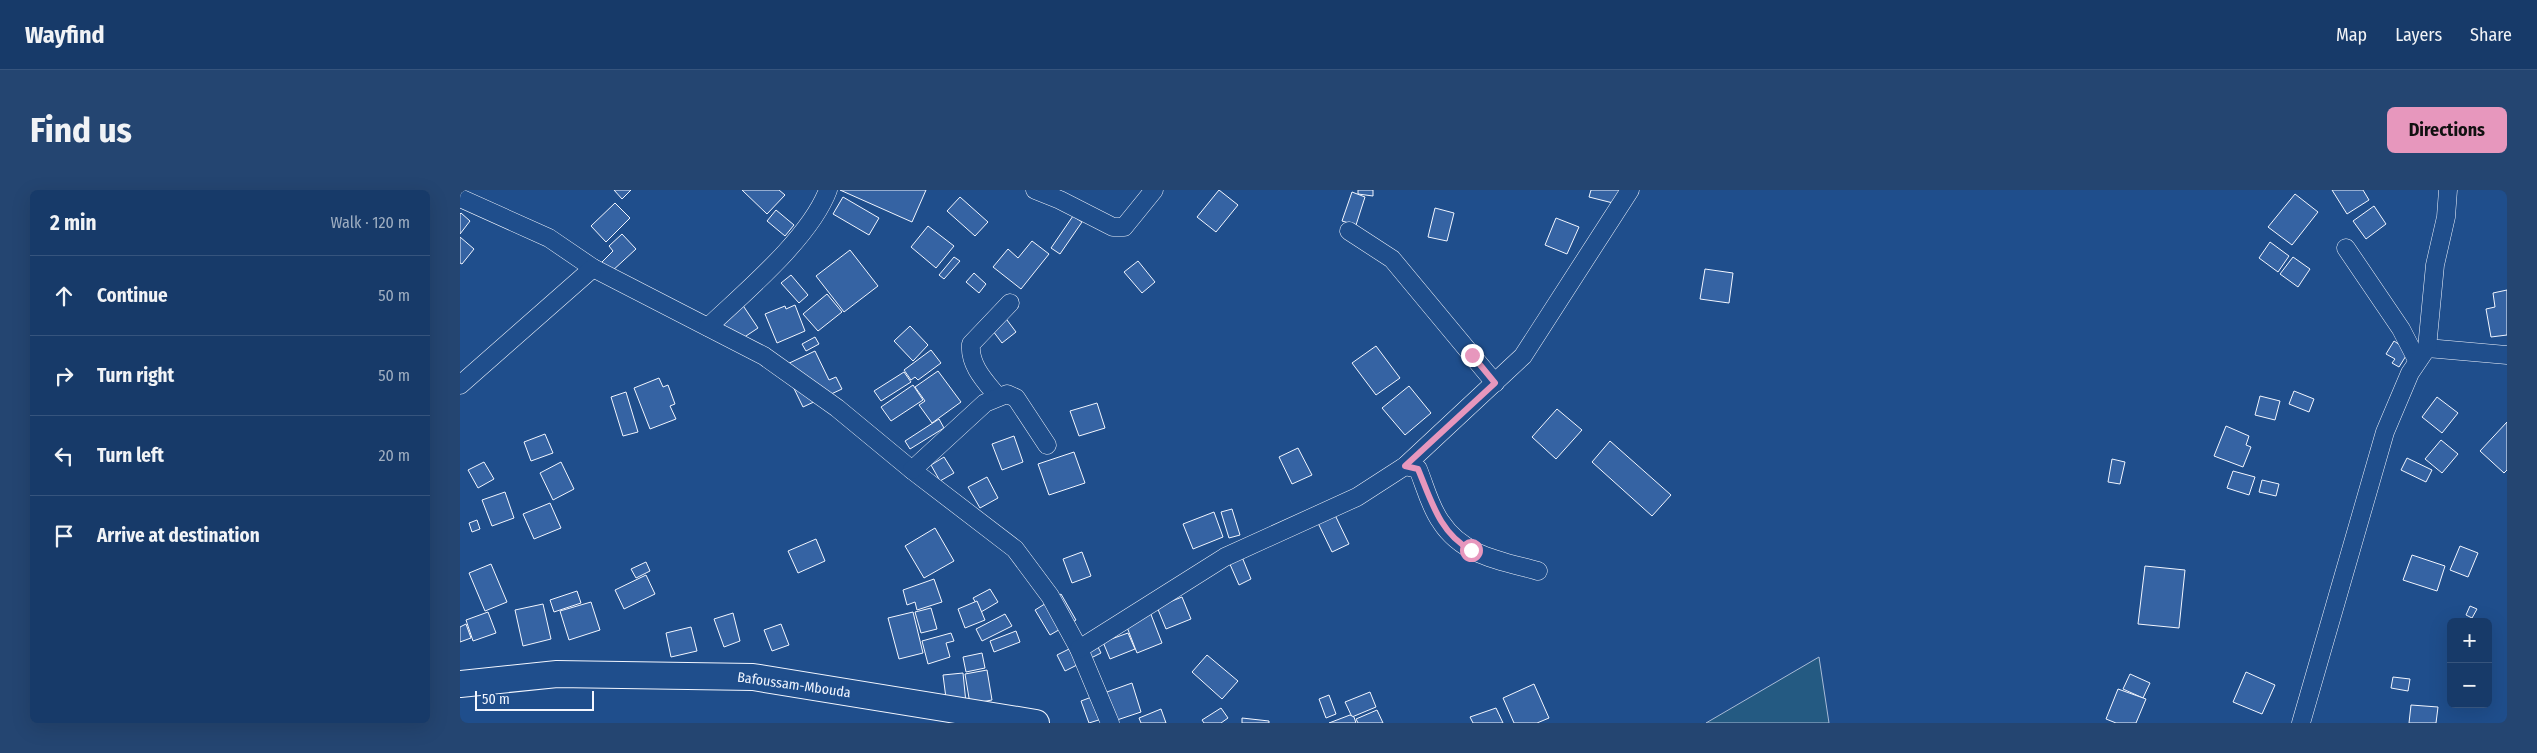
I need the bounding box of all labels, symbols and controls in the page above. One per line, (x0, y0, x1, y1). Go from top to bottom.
text: Wayfind (25, 21, 105, 49)
text: Map (2336, 24, 2367, 46)
text: Layers (2395, 24, 2442, 46)
text: Share (2470, 24, 2512, 46)
button: Directions (2387, 107, 2507, 153)
text: Find us (30, 109, 132, 151)
text: 2 min (50, 210, 97, 236)
text: Walk · 120 m (331, 213, 410, 232)
icon: ahead (50, 282, 78, 310)
text: Continue (97, 284, 168, 307)
text: 50 m (378, 286, 410, 305)
route end (1461, 344, 1484, 367)
icon: right (50, 362, 78, 390)
text: Turn right (97, 364, 174, 387)
text: 50 m (378, 366, 410, 385)
icon: left (50, 442, 78, 470)
text: Turn left (97, 444, 164, 467)
text: 20 m (379, 446, 410, 465)
icon: arrive (50, 522, 78, 550)
text: Arrive at destination (97, 524, 260, 547)
route start (1460, 539, 1483, 562)
map controls (2447, 618, 2492, 708)
button: + (2447, 618, 2492, 663)
button: − (2447, 663, 2492, 708)
street label: Bafoussam-Mbouda (736, 669, 852, 701)
scale bar (475, 688, 594, 711)
text: 50 m (482, 691, 510, 708)

